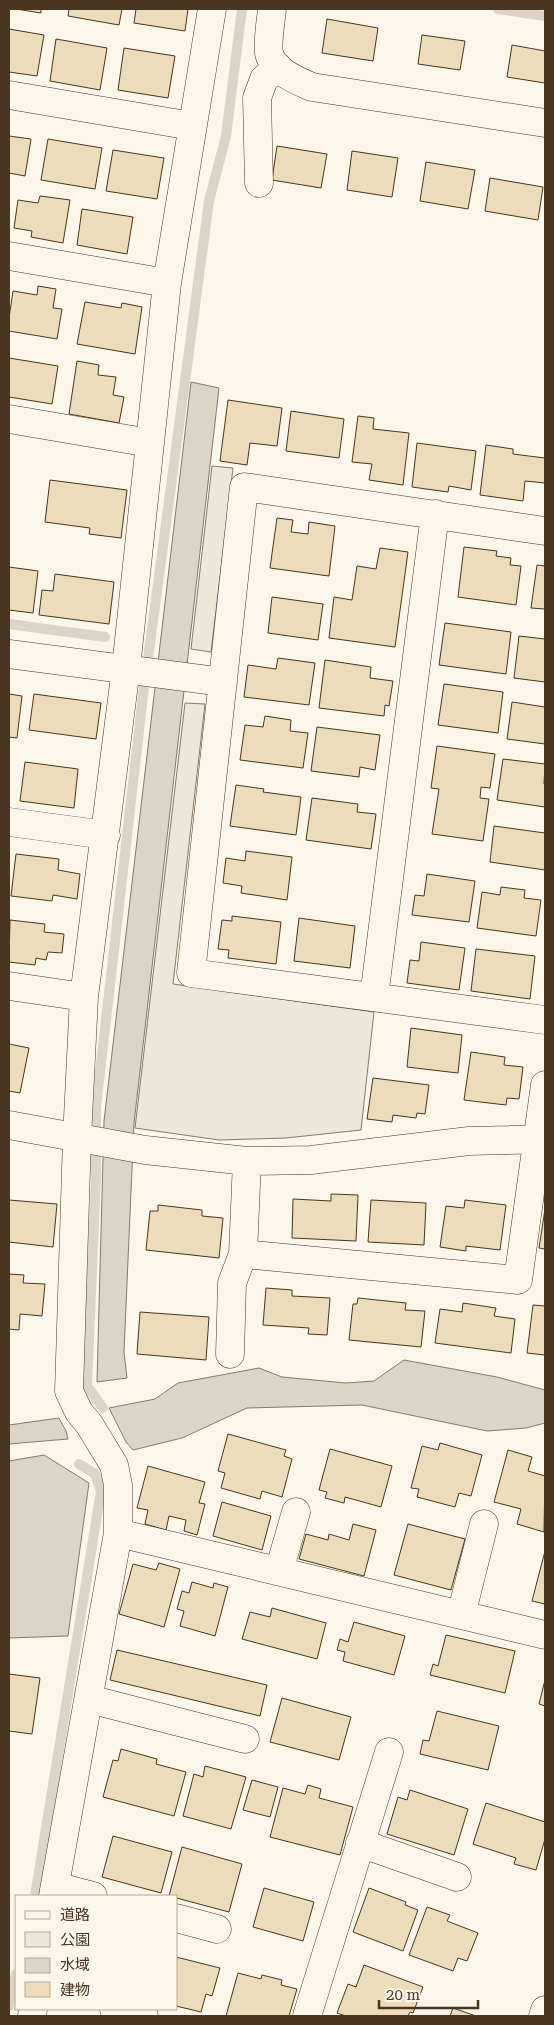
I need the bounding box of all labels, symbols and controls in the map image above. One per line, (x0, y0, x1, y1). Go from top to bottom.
legend (15, 1895, 178, 2010)
text: 道路 (60, 1906, 90, 1924)
text: 公園 (60, 1931, 90, 1949)
text: 水域 (60, 1956, 90, 1974)
scale bar (379, 1978, 478, 2010)
text: 建物 (60, 1981, 90, 1999)
text: 20 m (386, 1986, 421, 2004)

